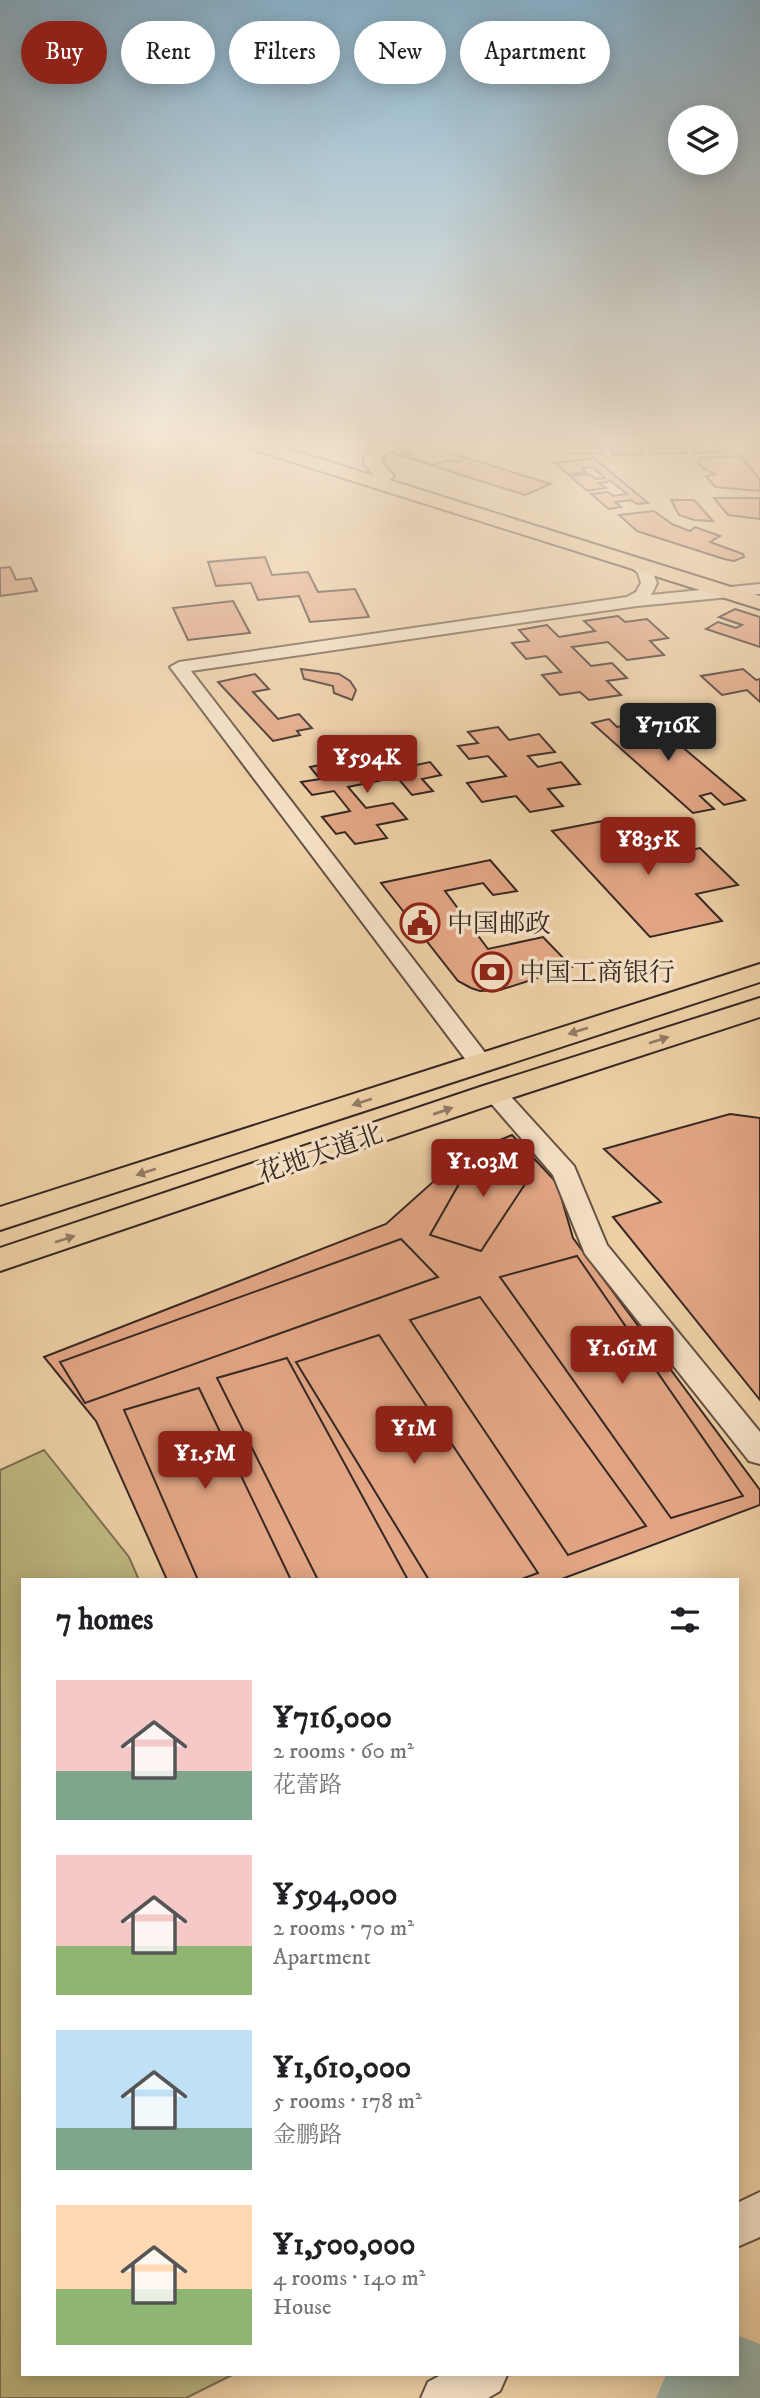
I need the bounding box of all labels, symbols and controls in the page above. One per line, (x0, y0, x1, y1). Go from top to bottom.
chip: Buy (21, 21, 107, 84)
chip: Rent (121, 21, 215, 84)
chip: Filters (229, 21, 340, 84)
chip: New (354, 21, 446, 84)
chip: Apartment (460, 21, 610, 84)
map controls (668, 105, 738, 175)
button: layers (668, 105, 738, 175)
pin: ¥716K (619, 704, 717, 763)
text: ¥716K (636, 711, 700, 740)
pin: ¥594K (318, 736, 416, 795)
text: ¥594K (333, 743, 401, 772)
pin: ¥835K (599, 818, 697, 877)
text: ¥835K (616, 825, 680, 854)
public building icon: 中国邮政 (399, 902, 441, 944)
place label: 中国邮政 (447, 908, 551, 941)
bank icon: 中国工商银行 (471, 951, 513, 993)
place label: 中国工商银行 (519, 957, 675, 990)
one-way arrow (568, 1026, 589, 1037)
one-way arrow (648, 1034, 669, 1045)
one-way arrow (351, 1097, 372, 1108)
one-way arrow (432, 1105, 453, 1116)
street label: 花地大道北 (254, 1118, 387, 1191)
pin: ¥1.03M (426, 1140, 540, 1199)
text: ¥1.03M (447, 1147, 519, 1176)
one-way arrow (135, 1167, 156, 1178)
one-way arrow (54, 1233, 75, 1244)
pin: ¥1.61M (565, 1326, 679, 1386)
text: ¥1.61M (587, 1334, 657, 1363)
pin: ¥1M (380, 1406, 448, 1466)
text: ¥1M (392, 1414, 436, 1443)
pin: ¥1.5M (156, 1432, 254, 1491)
text: ¥1.5M (174, 1439, 236, 1468)
icon: filters (666, 1601, 704, 1639)
text: 7 homes (56, 1602, 153, 1639)
text: ¥716,000 (273, 1700, 392, 1737)
icon: home (112, 1708, 196, 1792)
text: 2 rooms · 60 m² (273, 1737, 414, 1766)
text: 花蕾路 (273, 1771, 342, 1800)
text: ¥594,000 (273, 1877, 398, 1914)
icon: home (112, 1883, 196, 1967)
text: 2 rooms · 70 m² (273, 1914, 414, 1943)
text: Apartment (273, 1943, 371, 1972)
text: ¥1,610,000 (273, 2050, 411, 2087)
icon: home (112, 2058, 196, 2142)
text: 5 rooms · 178 m² (273, 2087, 422, 2116)
text: 金鹏路 (273, 2121, 342, 2150)
text: ¥1,500,000 (273, 2227, 416, 2264)
icon: home (112, 2233, 196, 2317)
text: 4 rooms · 140 m² (273, 2264, 426, 2293)
text: House (273, 2293, 331, 2322)

